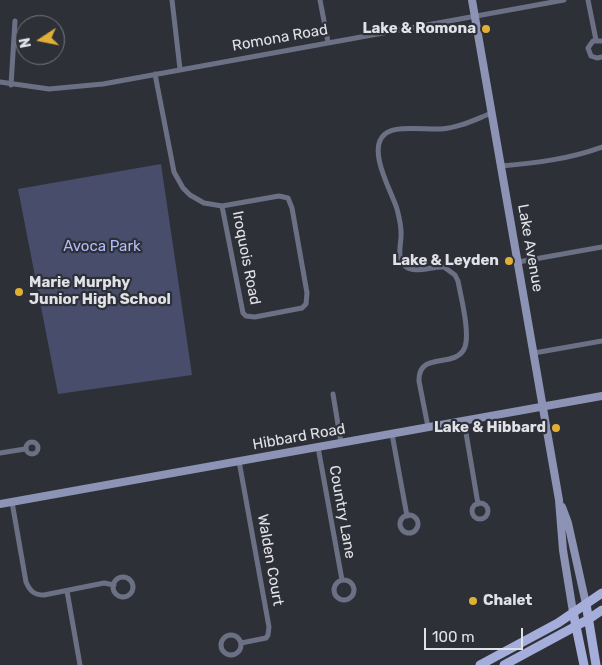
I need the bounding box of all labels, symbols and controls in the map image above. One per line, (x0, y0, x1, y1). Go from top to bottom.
north arrow (15, 15, 65, 65)
place label: Lake & Romona (363, 20, 476, 38)
street label: Romona Road (231, 21, 329, 55)
marker: Lake & Romona (480, 23, 492, 35)
text: N (16, 36, 35, 49)
street label: Lake Avenue (513, 203, 547, 293)
street label: Iroquois Road (228, 209, 264, 307)
park label: Avoca Park (63, 238, 141, 256)
place label: Lake & Leyden (392, 252, 499, 270)
marker: Lake & Leyden (503, 255, 515, 267)
place label: Marie Murphy Junior High School (29, 274, 171, 309)
marker: Marie Murphy Junior High School (13, 286, 25, 298)
place label: Lake & Hibbard (434, 419, 546, 437)
street label: Hibbard Road (251, 420, 347, 454)
marker: Lake & Hibbard (550, 422, 562, 434)
street label: Country Lane (325, 464, 359, 560)
street label: Walden Court (253, 513, 287, 607)
place label: Chalet (483, 592, 532, 610)
marker: Chalet (467, 595, 479, 607)
scale bar (427, 618, 526, 650)
text: 100 m (432, 628, 474, 646)

